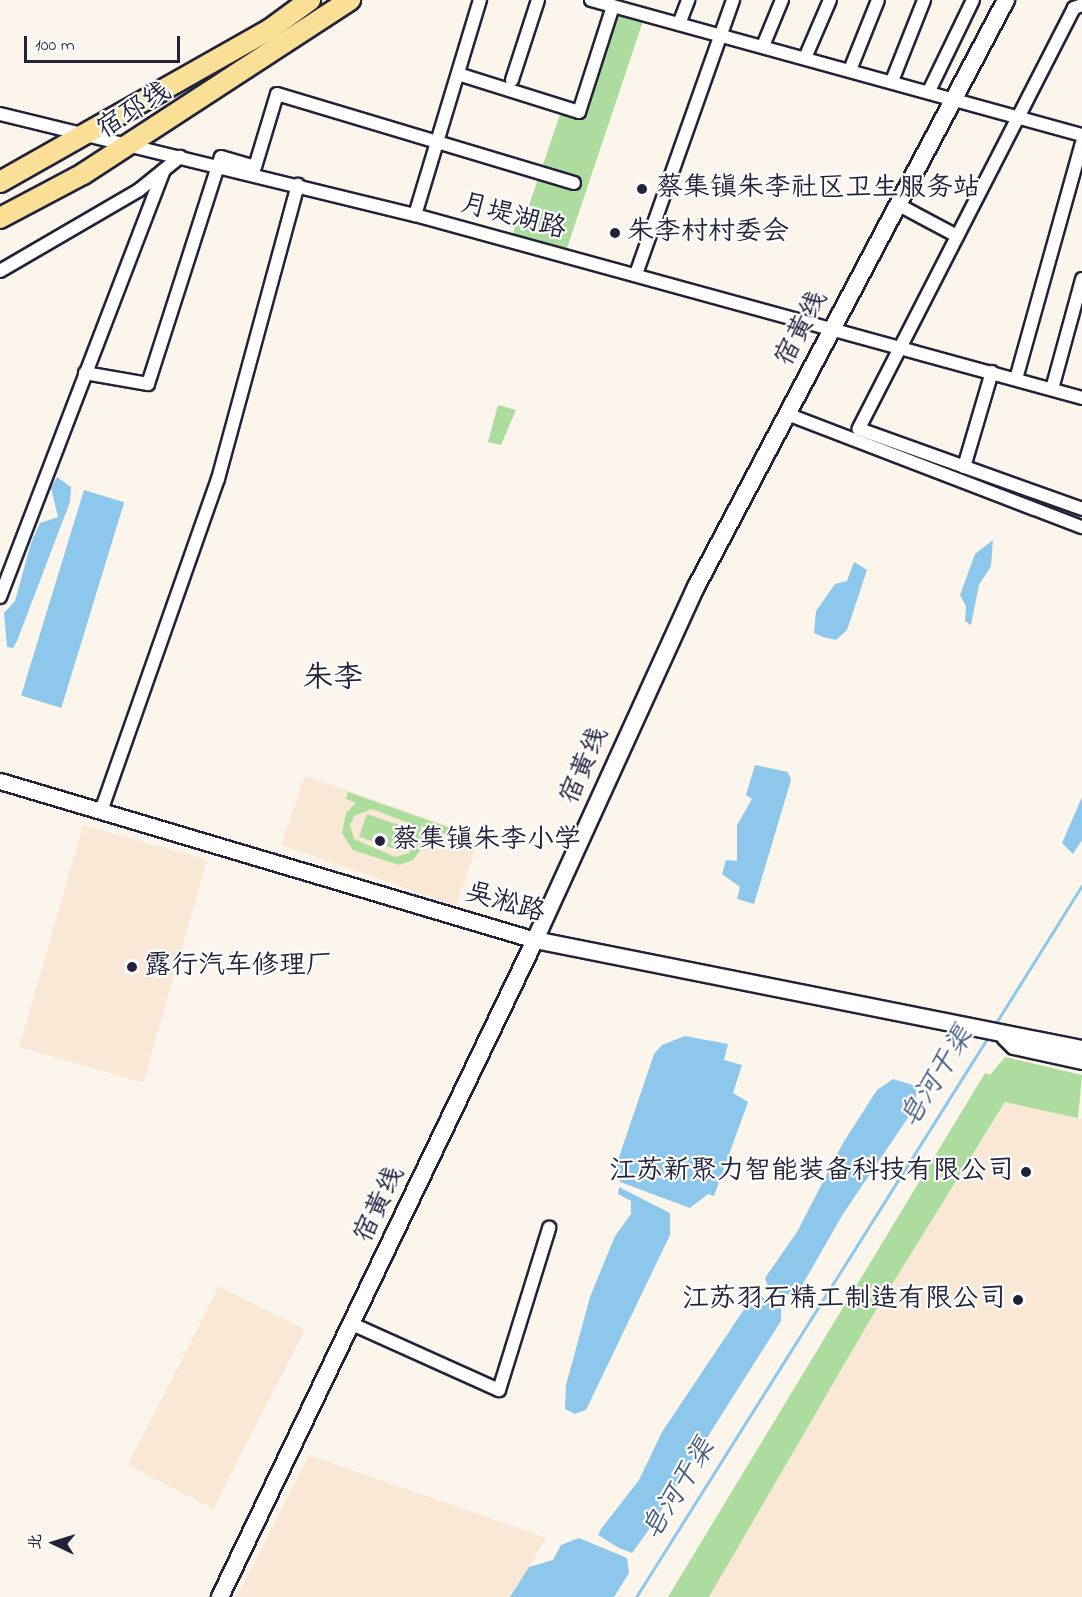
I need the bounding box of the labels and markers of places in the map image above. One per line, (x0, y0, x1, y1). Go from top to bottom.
place label: 蔡集镇朱李社区卫生服务站 (656, 173, 980, 205)
marker: 蔡集镇朱李社区卫生服务站 (633, 180, 651, 198)
place label: 朱李村村委会 (627, 217, 789, 249)
marker: 朱李村村委会 (608, 226, 622, 240)
place label: 蔡集镇朱李小学 (392, 825, 581, 857)
marker: 蔡集镇朱李小学 (373, 834, 387, 848)
place label: 露行汽车修理厂 (144, 951, 333, 983)
marker: 露行汽车修理厂 (125, 960, 139, 974)
place label: 江苏新聚力智能装备科技有限公司 (609, 1156, 1014, 1188)
marker: 江苏新聚力智能装备科技有限公司 (1019, 1165, 1033, 1179)
place label: 江苏羽石精工制造有限公司 (682, 1284, 1006, 1316)
marker: 江苏羽石精工制造有限公司 (1011, 1293, 1025, 1307)

